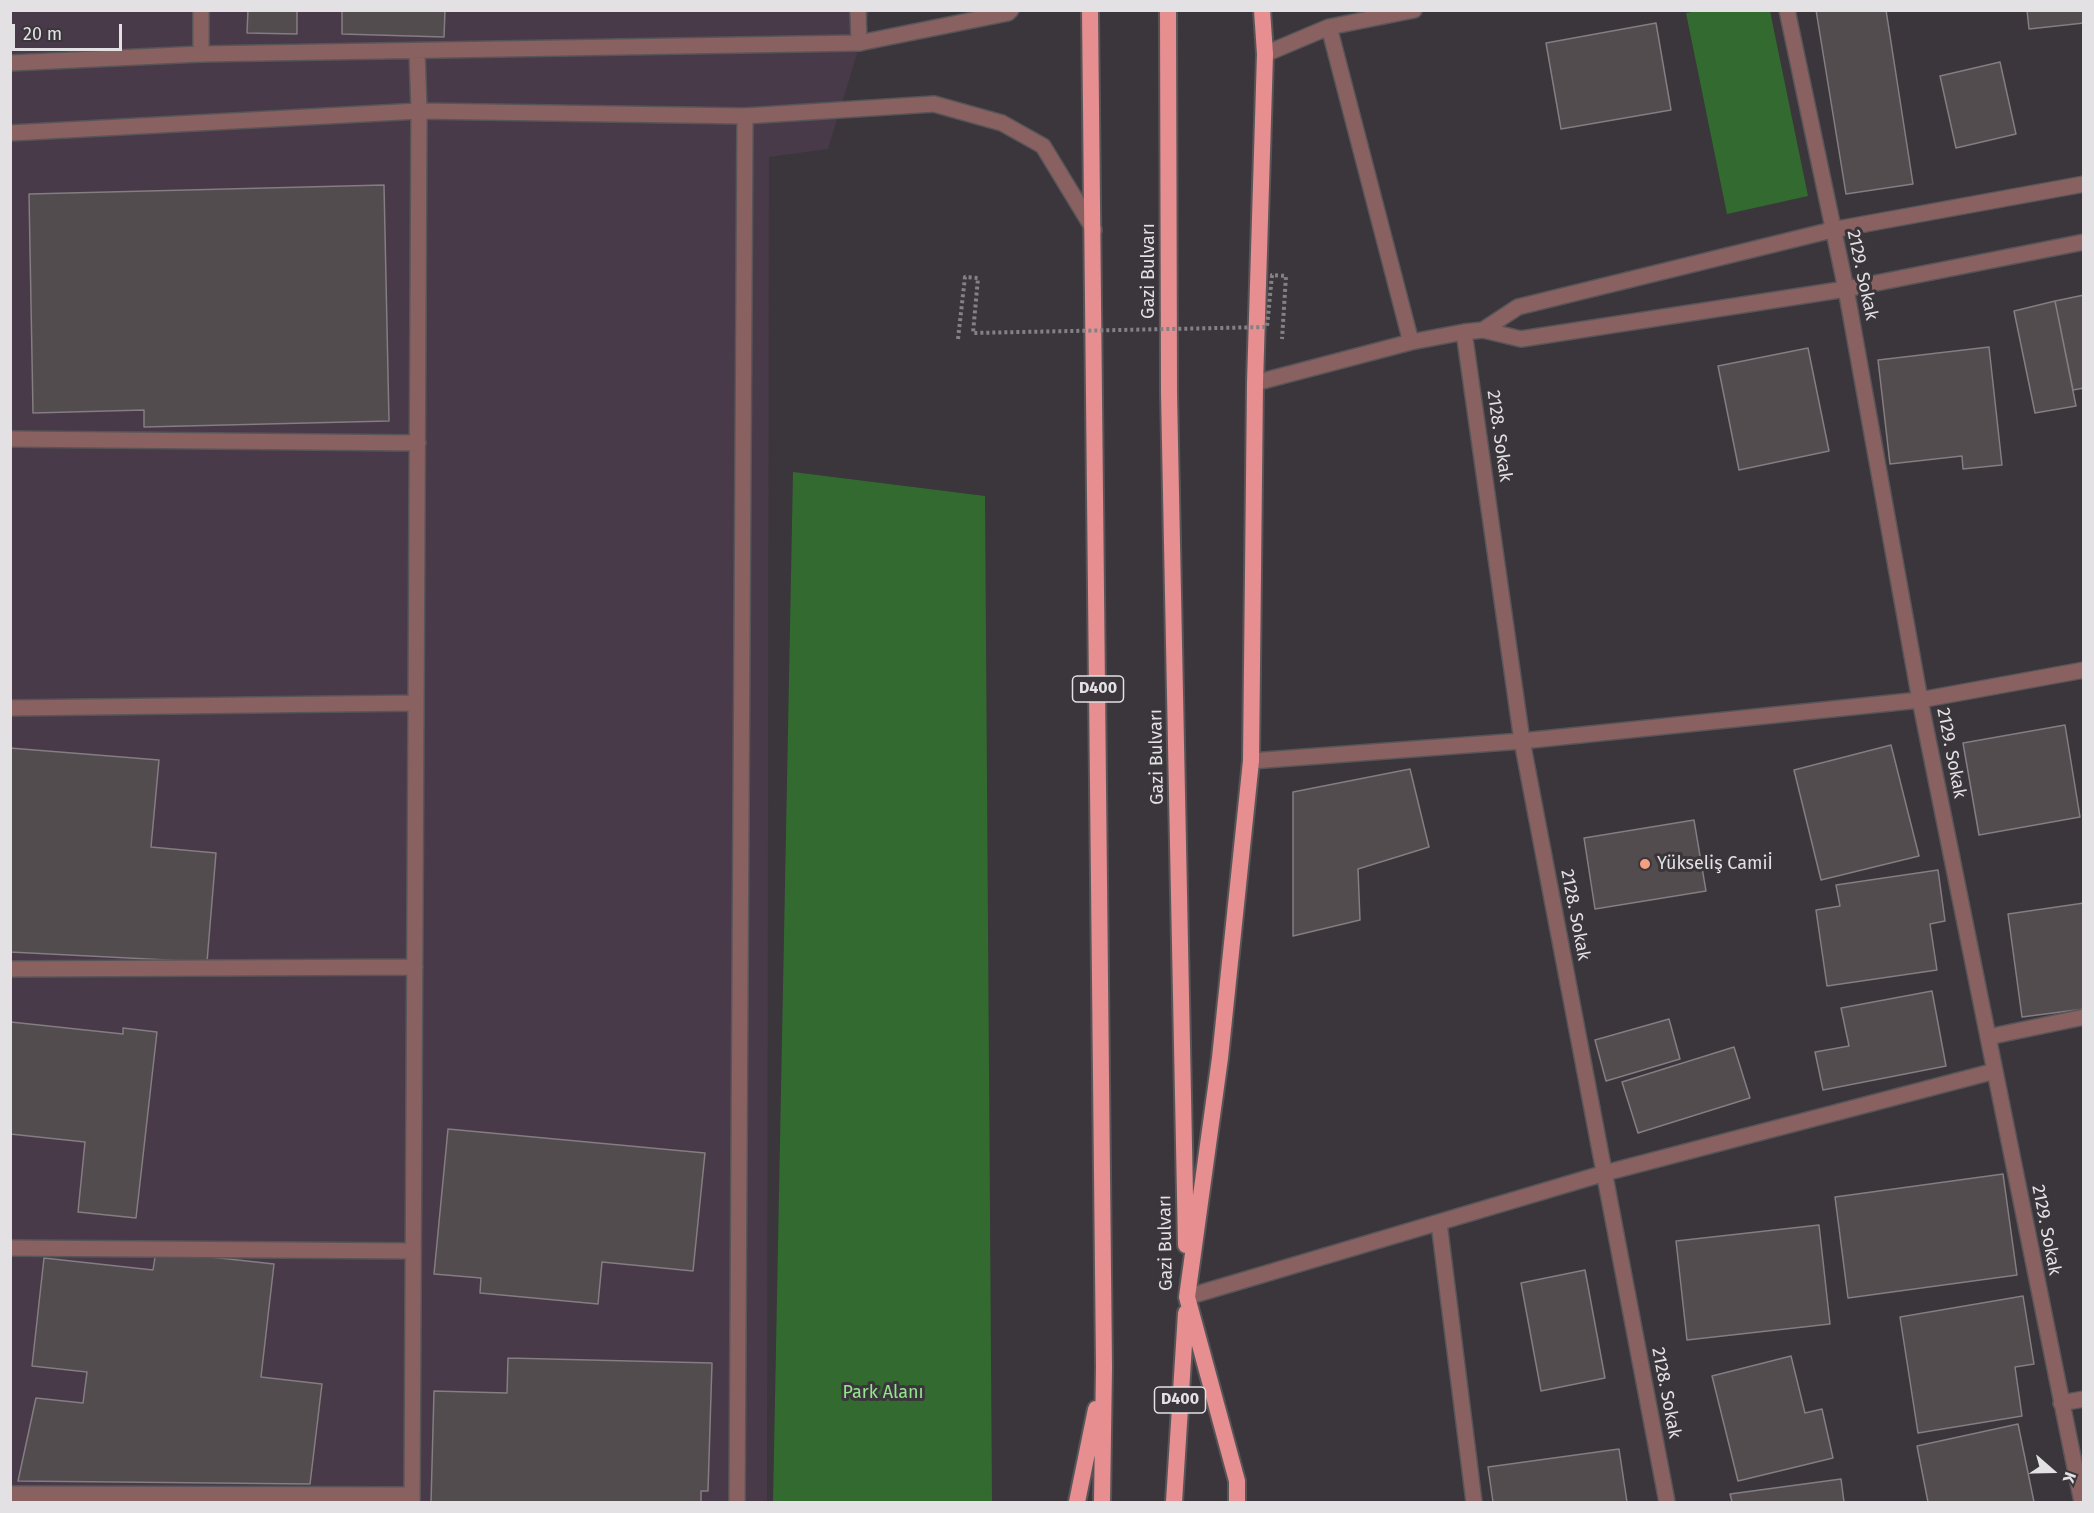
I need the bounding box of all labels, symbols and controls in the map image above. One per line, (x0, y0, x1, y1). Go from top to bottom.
scale bar (15, 12, 124, 50)
text: 20 m (23, 23, 62, 45)
street label: Gazi Bulvarı (1138, 223, 1160, 319)
street label: 2129. Sokak (1842, 228, 1882, 322)
street label: 2128. Sokak (1482, 389, 1516, 483)
road number: D400 (1072, 676, 1124, 702)
street label: 2129. Sokak (1932, 706, 1970, 800)
street label: Gazi Bulvarı (1145, 709, 1169, 805)
place label: Yükseliş Camiİ (1657, 853, 1773, 875)
marker: Yükseliş Camiİ (1638, 857, 1652, 871)
street label: 2128. Sokak (1556, 868, 1594, 962)
street label: 2129. Sokak (2027, 1183, 2065, 1277)
street label: Gazi Bulvarı (1154, 1195, 1178, 1291)
street label: 2128. Sokak (1647, 1346, 1685, 1440)
park label: Park Alanı (842, 1382, 924, 1404)
road number: D400 (1154, 1387, 1206, 1413)
north arrow (2022, 1441, 2082, 1501)
text: K (2059, 1469, 2080, 1485)

